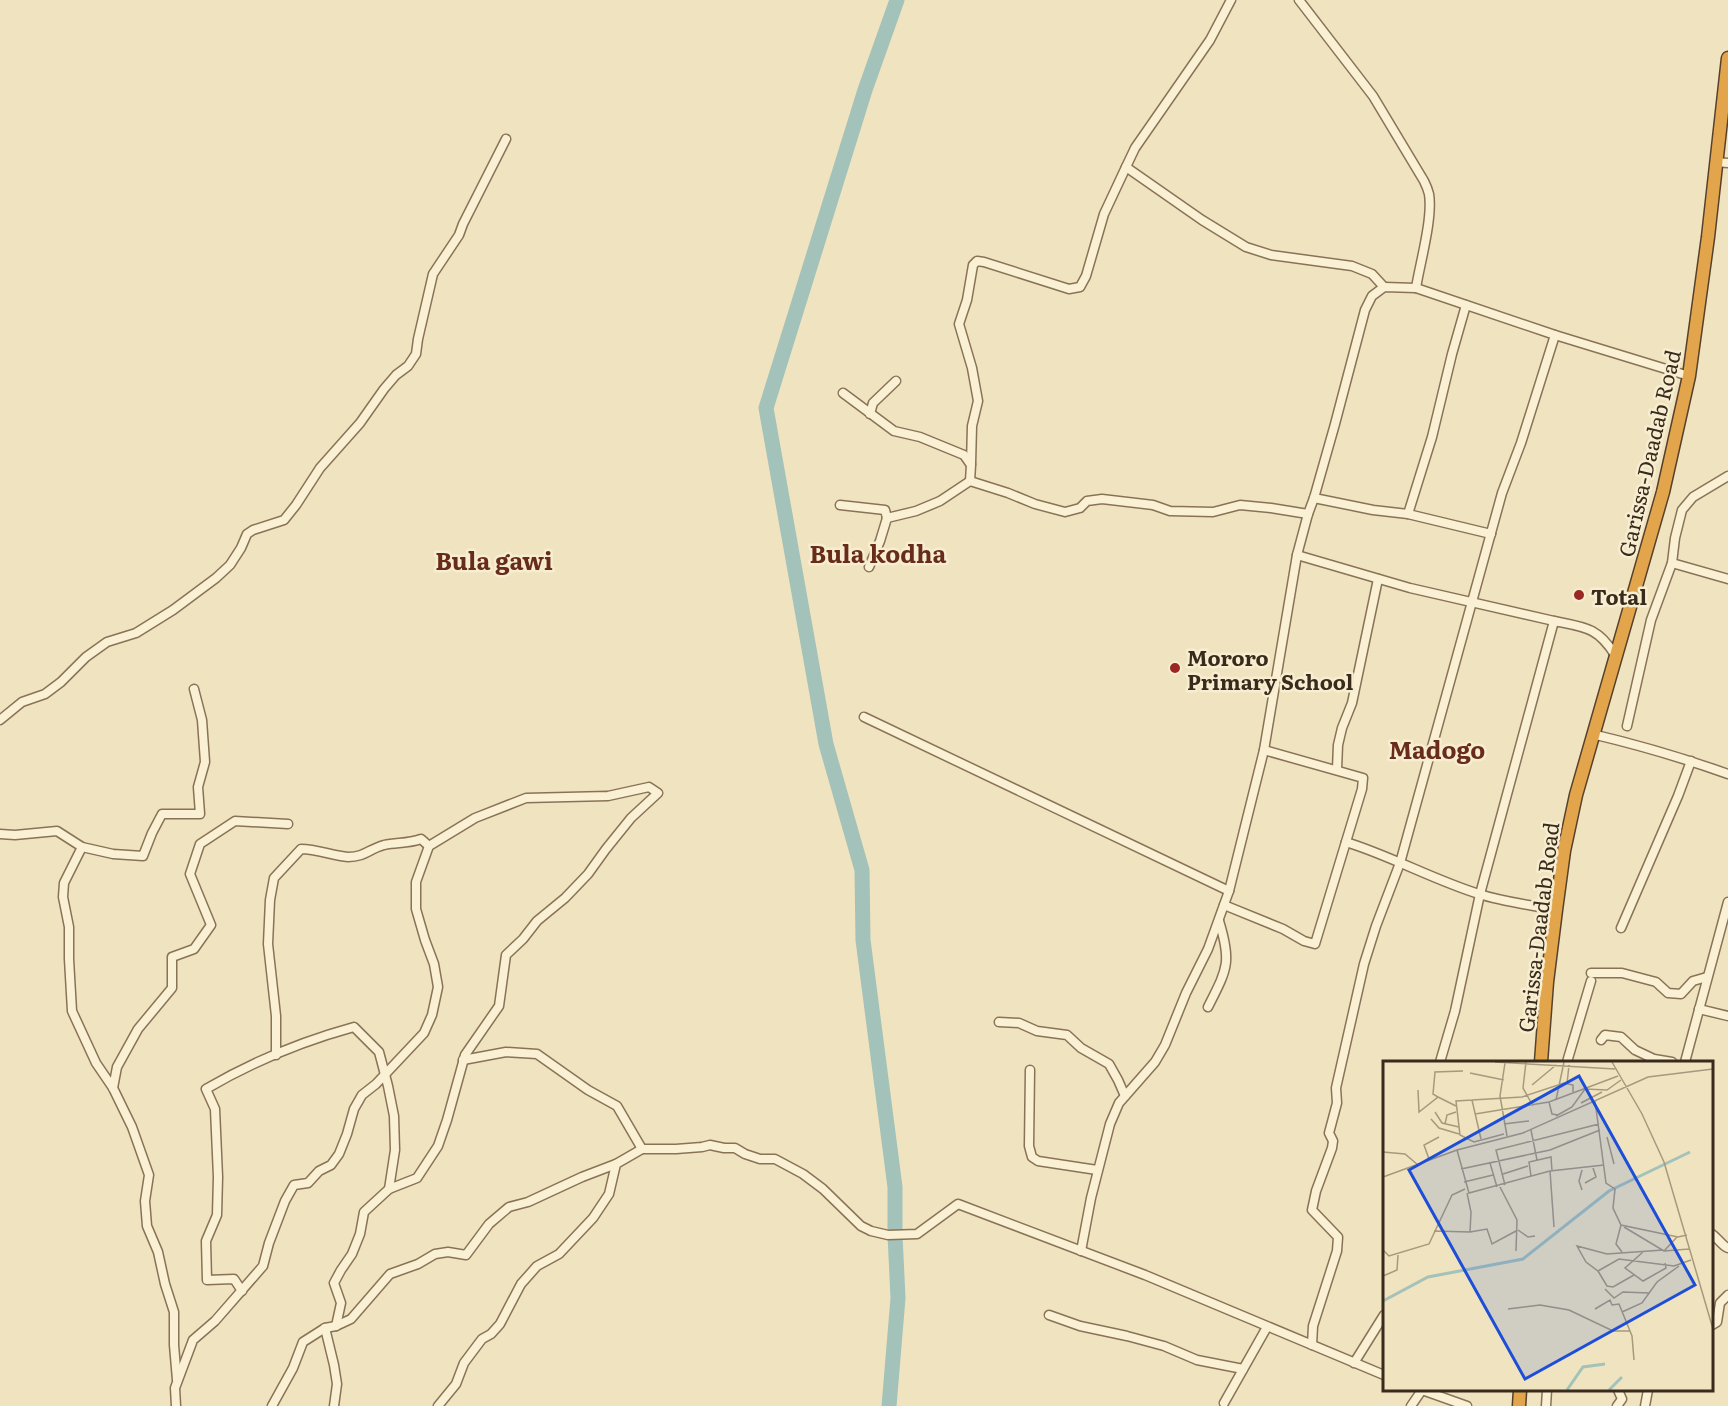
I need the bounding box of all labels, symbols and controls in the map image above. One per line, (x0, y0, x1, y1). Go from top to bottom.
street label: Garissa-Daadab Road (1609, 346, 1687, 560)
district label: Bula kodha (810, 535, 947, 570)
district label: Bula gawi (435, 542, 553, 577)
place label: Total (1591, 580, 1647, 611)
marker: Total (1572, 588, 1586, 602)
place label: Mororo Primary School (1187, 641, 1354, 696)
marker: Mororo Primary School (1168, 661, 1182, 675)
district label: Madogo (1389, 731, 1485, 766)
street label: Garissa-Daadab Road (1509, 820, 1565, 1034)
inset map (1383, 1061, 1713, 1391)

